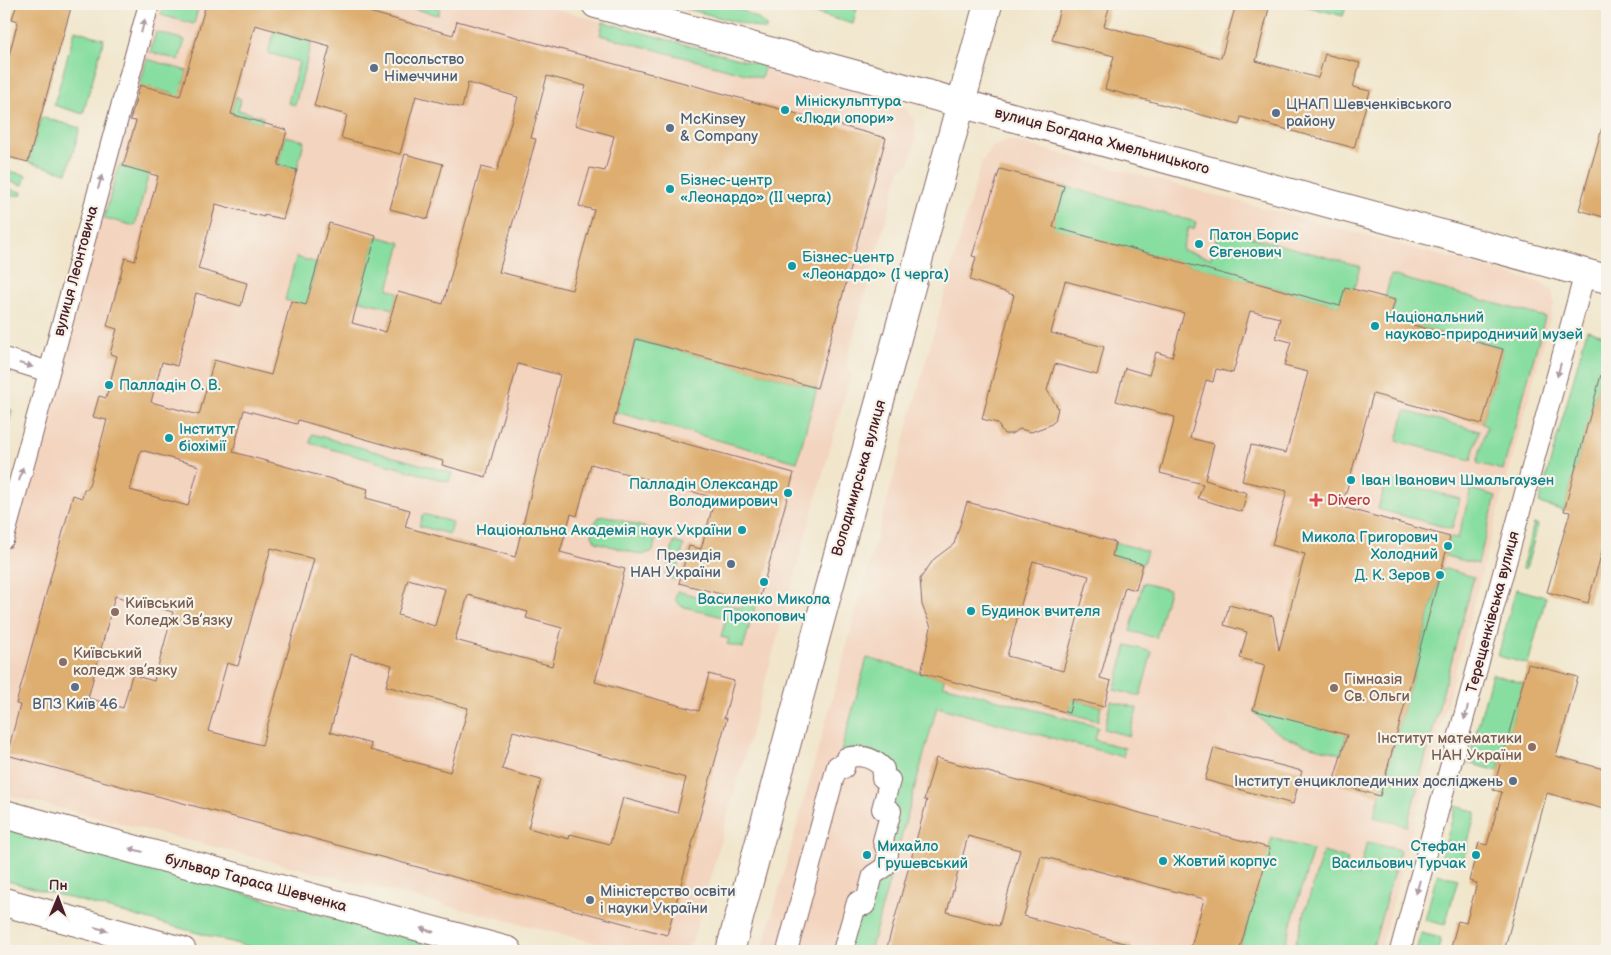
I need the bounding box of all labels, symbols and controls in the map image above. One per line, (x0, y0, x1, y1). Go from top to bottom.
one-way arrow (139, 18, 147, 33)
place label: Посольство Німеччини (384, 50, 464, 86)
marker: Посольство Німеччини (368, 62, 380, 74)
place label: Мініскульптура «Люди опори» (795, 92, 902, 128)
place label: ЦНАП Шевченківського району (1286, 95, 1452, 131)
street label: вулиця Богдана Хмельницького (993, 103, 1212, 179)
marker: Мініскульптура «Люди опори» (779, 104, 791, 116)
marker: ЦНАП Шевченківського району (1270, 107, 1282, 119)
place label: McKinsey & Company (680, 110, 758, 146)
marker: McKinsey & Company (664, 122, 676, 134)
place label: Бізнес-центр «Леонардо» (II черга) (680, 171, 832, 207)
one-way arrow (97, 175, 105, 190)
marker: Бізнес-центр «Леонардо» (II черга) (664, 183, 676, 195)
street label: вулиця Леонтовича (49, 203, 103, 338)
place label: Патон Борис Євгенович (1209, 226, 1299, 262)
marker: Патон Борис Євгенович (1193, 238, 1205, 250)
place label: Бізнес-центр «Леонардо» (I черга) (802, 248, 949, 284)
marker: Бізнес-центр «Леонардо» (I черга) (786, 260, 798, 272)
place label: Національний науково-природничий музей (1385, 308, 1583, 344)
marker: Національний науково-природничий музей (1369, 320, 1381, 332)
one-way arrow (19, 361, 34, 369)
one-way arrow (1555, 363, 1563, 378)
place label: Палладін О. В. (119, 376, 221, 395)
marker: Палладін О. В. (103, 379, 115, 391)
street label: Володимирська вулиця (828, 398, 890, 558)
place label: Інститут біохімії (179, 420, 235, 456)
marker: Інститут біохімії (163, 432, 175, 444)
one-way arrow (17, 467, 25, 482)
place label: Іван Іванович Шмальгаузен (1361, 471, 1554, 490)
marker: Іван Іванович Шмальгаузен (1345, 474, 1357, 486)
place label: Палладін Олександр Володимирович (629, 475, 779, 511)
marker: Палладін Олександр Володимирович (782, 487, 794, 499)
place label: Divero (1327, 491, 1371, 510)
marker: Divero (1309, 493, 1323, 507)
place label: Національна Академія наук України (476, 521, 732, 540)
marker: Національна Академія наук України (736, 524, 748, 536)
place label: Микола Григорович Холодний (1302, 528, 1438, 564)
street label: Терещенківська вулиця (1462, 529, 1524, 695)
marker: Микола Григорович Холодний (1442, 540, 1454, 552)
place label: Президія НАН України (630, 546, 721, 582)
marker: Президія НАН України (725, 558, 737, 570)
place label: Д. К. Зеров (1354, 566, 1430, 585)
marker: Д. К. Зеров (1434, 569, 1446, 581)
marker: Василенко Микола Прокопович (758, 576, 770, 588)
place label: Василенко Микола Прокопович (698, 590, 831, 626)
place label: Київський Коледж Зв’язку (125, 594, 233, 630)
place label: Будинок вчителя (981, 602, 1100, 621)
marker: Будинок вчителя (965, 605, 977, 617)
marker: Київський Коледж Зв’язку (109, 606, 121, 618)
place label: Київський коледж зв’язку (73, 644, 177, 680)
marker: Київський коледж зв’язку (57, 656, 69, 668)
place label: Гімназія Св. Ольги (1344, 670, 1410, 706)
marker: ВПЗ Київ 46 (69, 681, 81, 693)
marker: Гімназія Св. Ольги (1328, 682, 1340, 694)
place label: ВПЗ Київ 46 (32, 695, 118, 714)
one-way arrow (1461, 706, 1469, 721)
place label: Інститут математики НАН України (1377, 729, 1522, 765)
marker: Інститут математики НАН України (1526, 741, 1538, 753)
place label: Інститут енциклопедичних досліджень (1234, 772, 1504, 791)
marker: Інститут енциклопедичних досліджень (1507, 775, 1519, 787)
place label: Михайло Грушевський (877, 837, 968, 873)
place label: Стефан Васильович Турчак (1331, 837, 1466, 873)
one-way arrow (128, 846, 143, 854)
marker: Михайло Грушевський (861, 849, 873, 861)
marker: Стефан Васильович Турчак (1470, 849, 1482, 861)
street label: бульвар Тараса Шевченка (163, 850, 349, 916)
place label: Жовтий корпус (1173, 852, 1277, 871)
marker: Жовтий корпус (1157, 855, 1169, 867)
north arrow (32, 872, 82, 922)
text: Пн (49, 877, 68, 894)
one-way arrow (1414, 879, 1422, 894)
place label: Міністерство освіти і науки України (600, 882, 736, 918)
marker: Міністерство освіти і науки України (584, 894, 596, 906)
one-way arrow (94, 925, 109, 933)
one-way arrow (420, 925, 435, 933)

